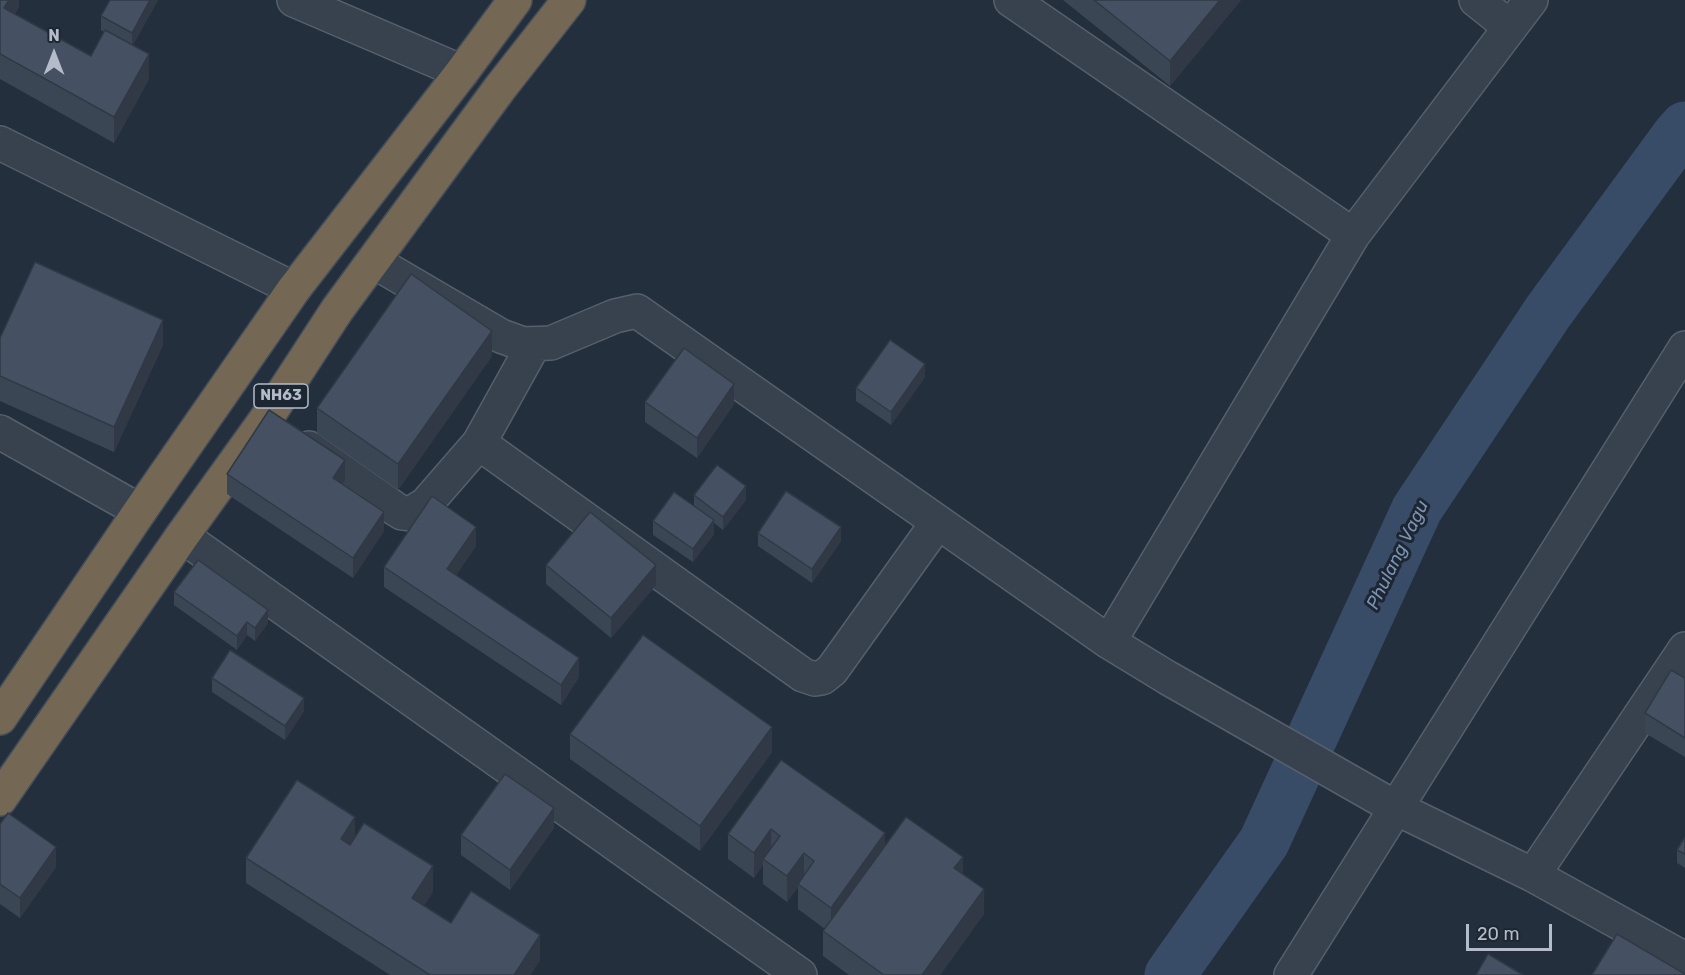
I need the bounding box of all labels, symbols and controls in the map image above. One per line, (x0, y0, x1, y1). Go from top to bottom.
north arrow (24, 24, 84, 84)
text: N (48, 26, 60, 45)
road number: NH63 (254, 384, 308, 408)
water label: Phulang Vagu (1362, 497, 1434, 613)
scale bar (1469, 912, 1554, 950)
text: 20 m (1477, 923, 1519, 945)

